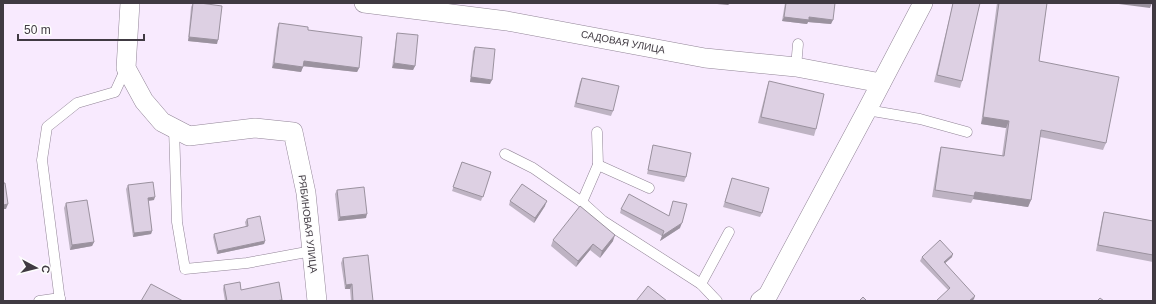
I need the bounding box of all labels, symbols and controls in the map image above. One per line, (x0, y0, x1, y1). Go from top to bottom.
scale bar (18, 16, 144, 42)
text: 50 m (24, 23, 51, 37)
street label: САДОВАЯ УЛИЦА (580, 28, 666, 56)
street label: РЯБИНОВАЯ УЛИЦА (296, 174, 320, 274)
north arrow (16, 248, 56, 288)
text: С (39, 265, 52, 274)

